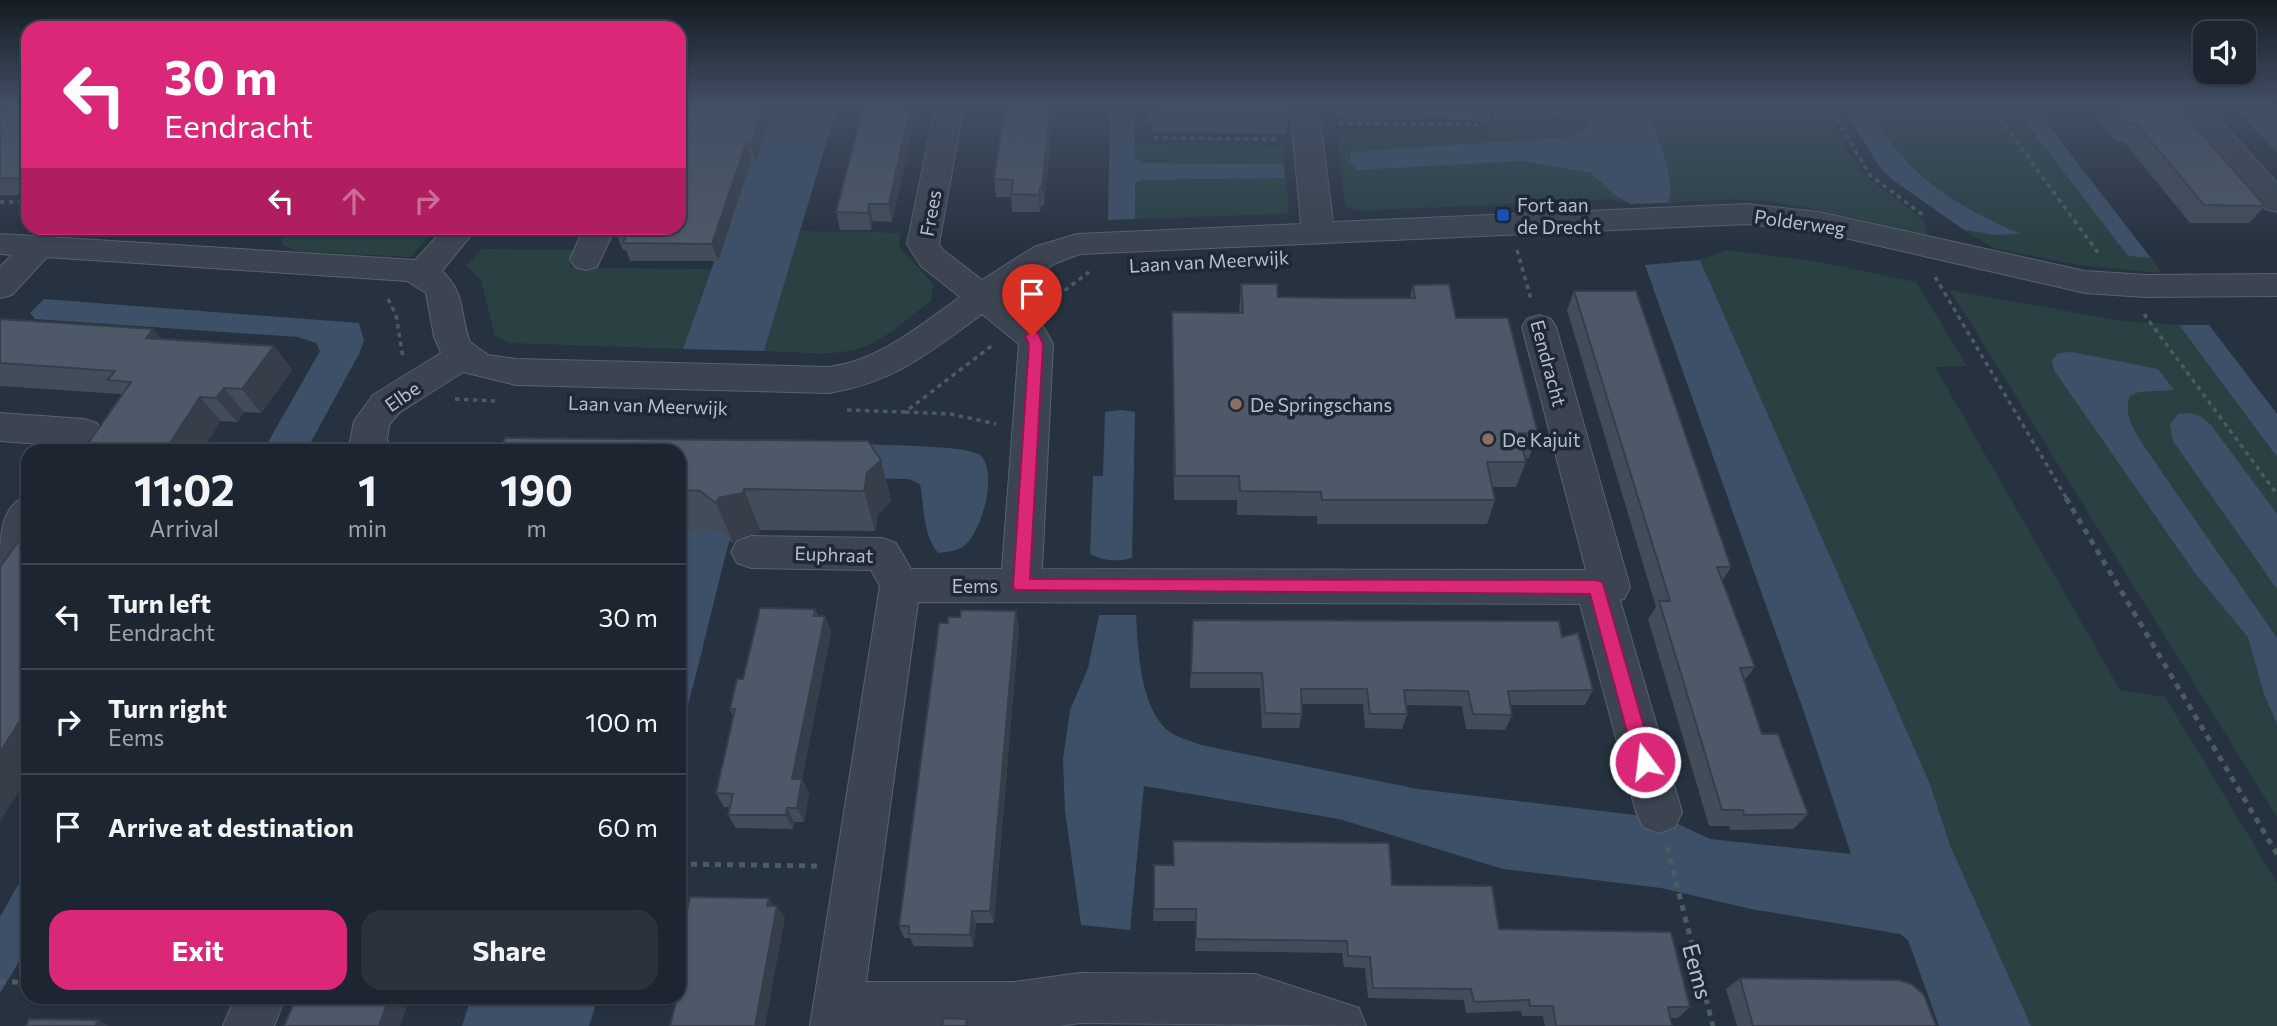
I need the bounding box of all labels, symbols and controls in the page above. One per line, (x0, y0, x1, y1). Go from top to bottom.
map controls (2193, 21, 2256, 84)
button: sound (2193, 21, 2256, 84)
text: 30 m (164, 45, 277, 105)
icon: left (49, 49, 140, 140)
text: Eendracht (164, 105, 313, 145)
icon: left (262, 182, 300, 220)
icon: ahead (335, 182, 373, 220)
icon: right (408, 182, 446, 220)
street label: Frees (915, 188, 945, 238)
place label: Fort aan de Drecht (1517, 193, 1601, 238)
street label: Polderweg (1753, 204, 1847, 240)
marker: Fort aan de Drecht (1495, 207, 1511, 223)
street label: Laan van Meerwijk (1128, 245, 1290, 277)
pin (1002, 264, 1062, 336)
icon: arrive (1013, 275, 1051, 313)
street label: Eendracht (1526, 317, 1572, 409)
street label: Elbe (380, 376, 424, 416)
street label: Laan van Meerwijk (567, 391, 729, 419)
place label: De Springschans (1250, 393, 1392, 416)
marker: De Springschans (1228, 396, 1244, 412)
place label: De Kajuit (1502, 428, 1581, 451)
marker: De Kajuit (1480, 431, 1496, 447)
text: 11:02 (134, 463, 235, 515)
text: 1 (358, 463, 377, 515)
text: 190 (500, 463, 573, 515)
text: Arrival (150, 514, 219, 542)
text: min (348, 514, 387, 542)
text: m (526, 514, 547, 542)
street label: Euphraat (794, 541, 874, 567)
street label: Eems (952, 574, 998, 597)
text: Turn left (108, 587, 211, 618)
icon: left (49, 598, 87, 636)
text: 30 m (599, 601, 658, 632)
text: Eendracht (108, 618, 215, 646)
text: Turn right (108, 692, 227, 723)
icon: right (49, 703, 87, 741)
text: 100 m (585, 706, 658, 737)
text: Eems (108, 723, 164, 751)
position arrow (1608, 725, 1682, 799)
icon: arrive (49, 808, 87, 846)
text: Arrive at destination (108, 811, 354, 842)
text: 60 m (598, 811, 658, 842)
button: Exit (49, 910, 347, 990)
button: Share (361, 910, 658, 990)
street label: Eems (1677, 940, 1719, 1002)

